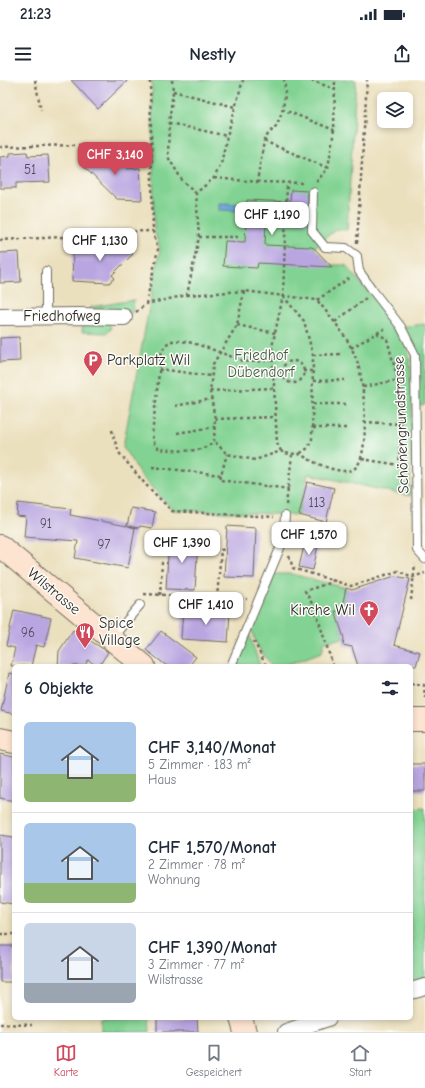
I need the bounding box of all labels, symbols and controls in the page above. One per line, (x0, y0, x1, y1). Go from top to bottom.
text: 21:23 (20, 5, 51, 23)
icon: menu (12, 43, 34, 65)
icon: share (391, 43, 413, 65)
text: Nestly (189, 44, 236, 65)
map controls (377, 92, 413, 128)
button: layers (377, 92, 413, 128)
pin: CHF 3,140 (69, 142, 161, 176)
text: CHF 3,140 (87, 147, 143, 162)
house number: 51 (24, 162, 36, 177)
pin: CHF 1,190 (226, 202, 318, 236)
text: CHF 1,190 (244, 207, 300, 222)
pin: CHF 1,130 (54, 228, 146, 262)
text: CHF 1,130 (72, 233, 128, 248)
street label: Friedhofweg (23, 307, 101, 325)
park label: Friedhof Dübendorf (228, 346, 295, 381)
parking icon: Parkplatz Wil (82, 349, 104, 377)
place label: Parkplatz Wil (107, 351, 190, 369)
street label: Schönengrundstrasse (390, 356, 412, 494)
house number: 113 (309, 495, 325, 510)
house number: 91 (40, 516, 52, 531)
pin: CHF 1,570 (263, 522, 355, 556)
text: CHF 1,570 (280, 527, 338, 542)
pin: CHF 1,390 (136, 530, 228, 564)
text: CHF 1,390 (153, 535, 211, 550)
house number: 97 (97, 537, 111, 552)
street label: Wilstrasse (24, 564, 85, 619)
pin: CHF 1,410 (160, 592, 252, 626)
text: CHF 1,410 (178, 597, 234, 612)
church icon: Kirche Wil (358, 599, 380, 627)
place label: Kirche Wil (290, 601, 355, 619)
place label: Spice Village (99, 614, 141, 649)
restaurant icon: Spice Village (74, 621, 96, 649)
house number: 96 (21, 625, 35, 640)
icon: filters (379, 677, 401, 699)
text: 6 Objekte (24, 679, 93, 698)
icon: home (56, 738, 104, 786)
text: CHF 3,140/Monat (148, 738, 276, 757)
text: 5 Zimmer · 183 m² (148, 757, 251, 772)
text: Haus (148, 772, 176, 787)
text: CHF 1,570/Monat (148, 838, 276, 857)
icon: home (56, 839, 104, 887)
text: 2 Zimmer · 78 m² (148, 857, 245, 872)
text: Wohnung (148, 872, 201, 887)
text: CHF 1,390/Monat (148, 938, 277, 957)
icon: home (56, 939, 104, 987)
text: 3 Zimmer · 77 m² (148, 957, 244, 972)
text: Wilstrasse (148, 972, 203, 987)
tab: Karte (54, 1042, 78, 1079)
tab: Gespeichert (186, 1042, 242, 1079)
tab: Start (349, 1042, 371, 1079)

